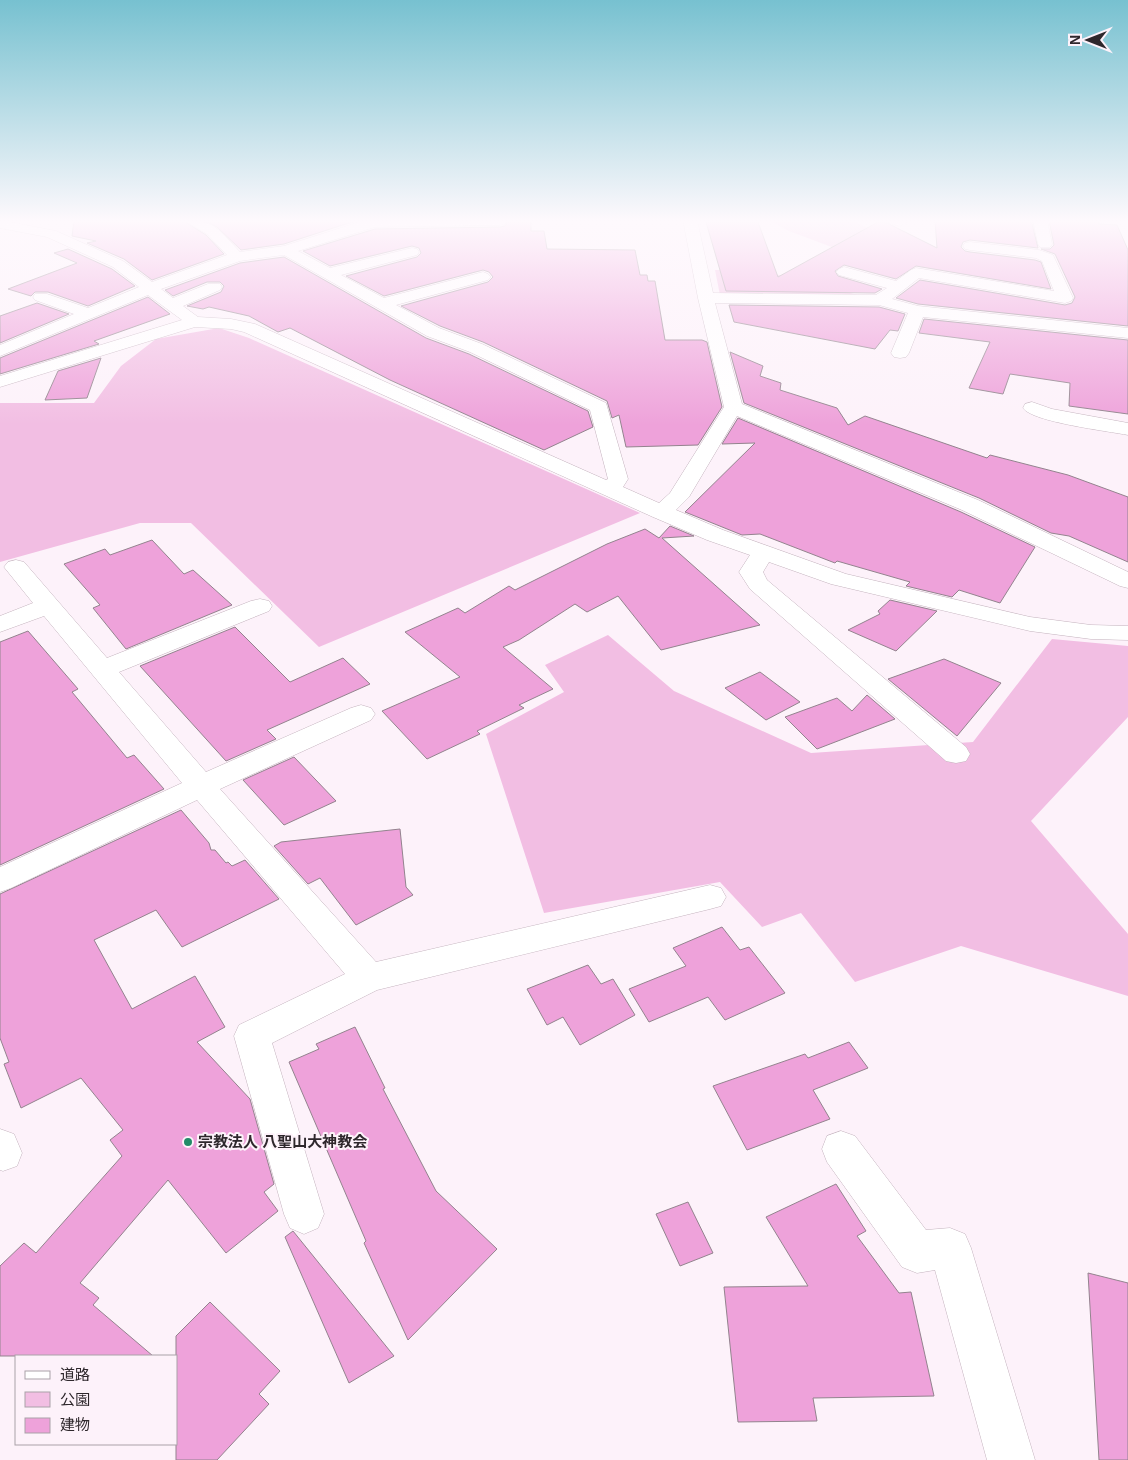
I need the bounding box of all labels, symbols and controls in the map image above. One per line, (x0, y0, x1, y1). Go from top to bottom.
north arrow (1063, 15, 1113, 65)
text: N (1067, 35, 1083, 45)
place label: 宗教法人 八聖山大神教会 (198, 1133, 367, 1150)
marker: 宗教法人 八聖山大神教会 (182, 1136, 194, 1148)
legend (15, 1355, 178, 1445)
text: 道路 (60, 1366, 90, 1383)
text: 公園 (60, 1391, 90, 1408)
text: 建物 (60, 1416, 90, 1433)

